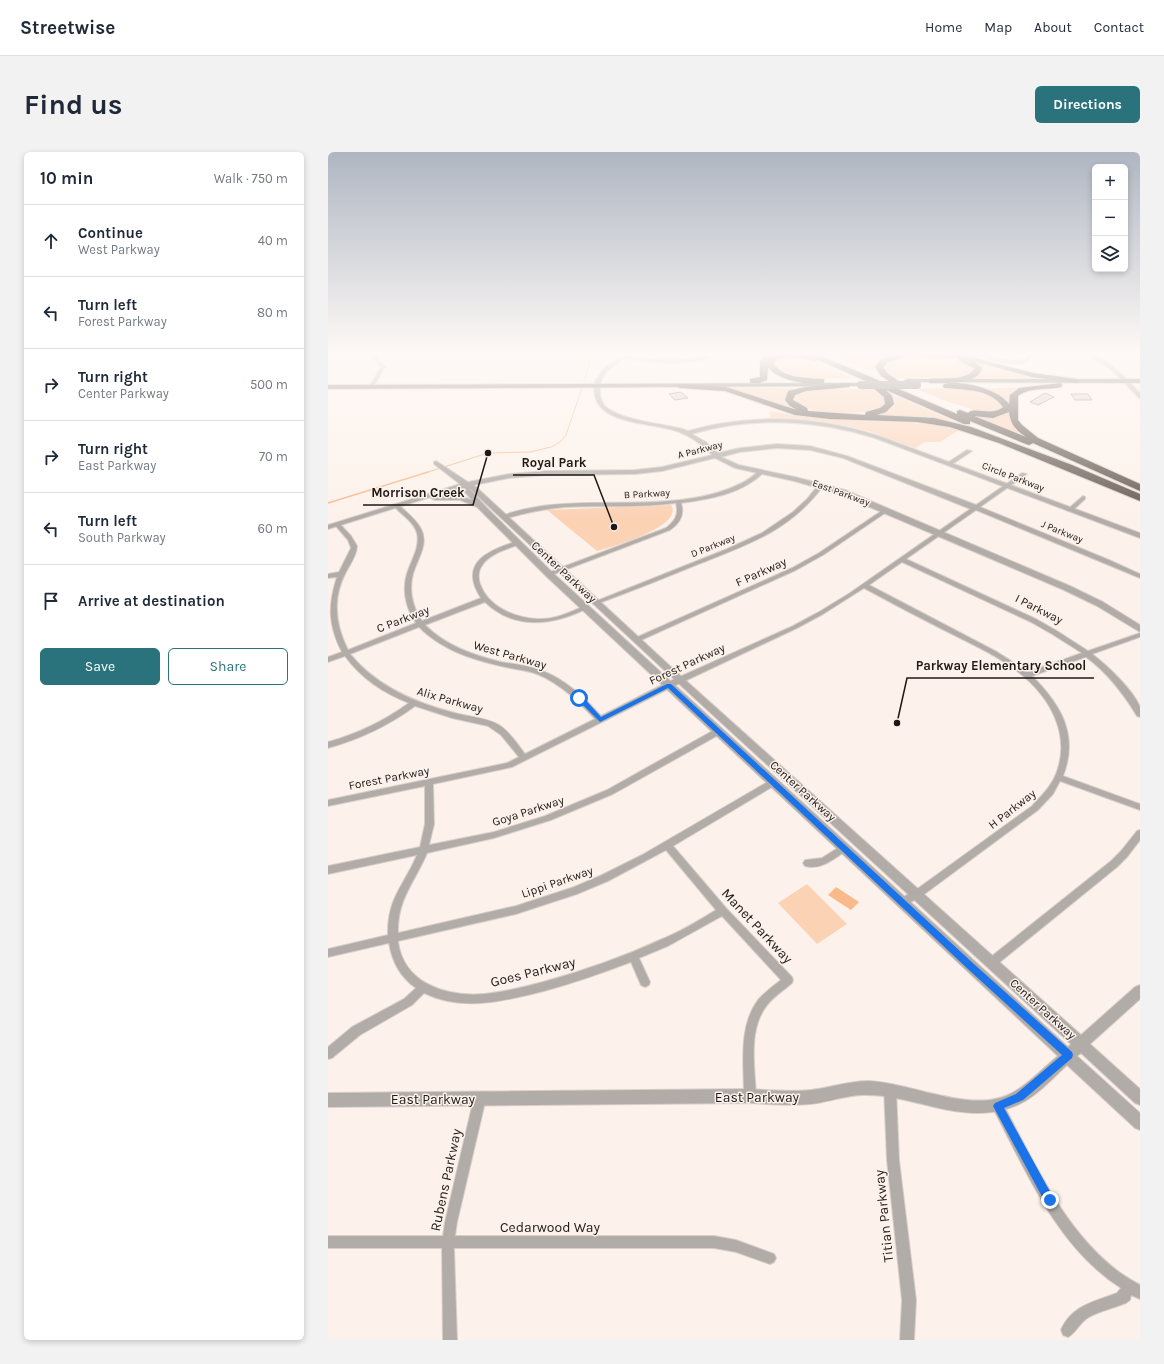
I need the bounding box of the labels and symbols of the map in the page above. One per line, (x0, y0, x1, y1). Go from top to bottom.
street label: A Parkway (676, 439, 724, 461)
callout: Royal Park (513, 450, 594, 475)
text: Royal Park (521, 455, 587, 470)
street label: Circle Parkway (980, 460, 1046, 495)
street label: East Parkway (811, 477, 872, 509)
callout: Morrison Creek (363, 480, 473, 505)
text: Morrison Creek (371, 485, 465, 500)
street label: B Parkway (624, 487, 671, 501)
street label: J Parkway (1039, 518, 1085, 546)
street label: D Parkway (689, 532, 737, 560)
street label: Center Parkway (529, 538, 600, 606)
street label: F Parkway (733, 554, 789, 589)
street label: I Parkway (1013, 591, 1065, 627)
street label: C Parkway (375, 602, 432, 635)
street label: West Parkway (472, 638, 549, 672)
street label: Forest Parkway (647, 640, 727, 688)
callout: Parkway Elementary School (907, 653, 1094, 678)
text: Parkway Elementary School (916, 658, 1086, 673)
street label: Alix Parkway (415, 684, 485, 716)
route start (570, 689, 588, 707)
street label: Center Parkway (767, 758, 839, 825)
street label: Forest Parkway (347, 763, 431, 793)
street label: H Parkway (986, 786, 1039, 832)
street label: Goya Parkway (490, 793, 566, 829)
street label: Lippi Parkway (519, 863, 595, 901)
street label: Manet Parkway (718, 885, 796, 967)
street label: Goes Parkway (489, 953, 578, 991)
street label: Center Parkway (1007, 976, 1079, 1043)
street label: East Parkway (715, 1089, 800, 1106)
street label: East Parkway (391, 1091, 476, 1108)
street label: Rubens Parkway (427, 1127, 465, 1233)
street label: Titian Parkway (871, 1168, 897, 1263)
route end (1041, 1191, 1059, 1209)
street label: Cedarwood Way (500, 1219, 601, 1236)

